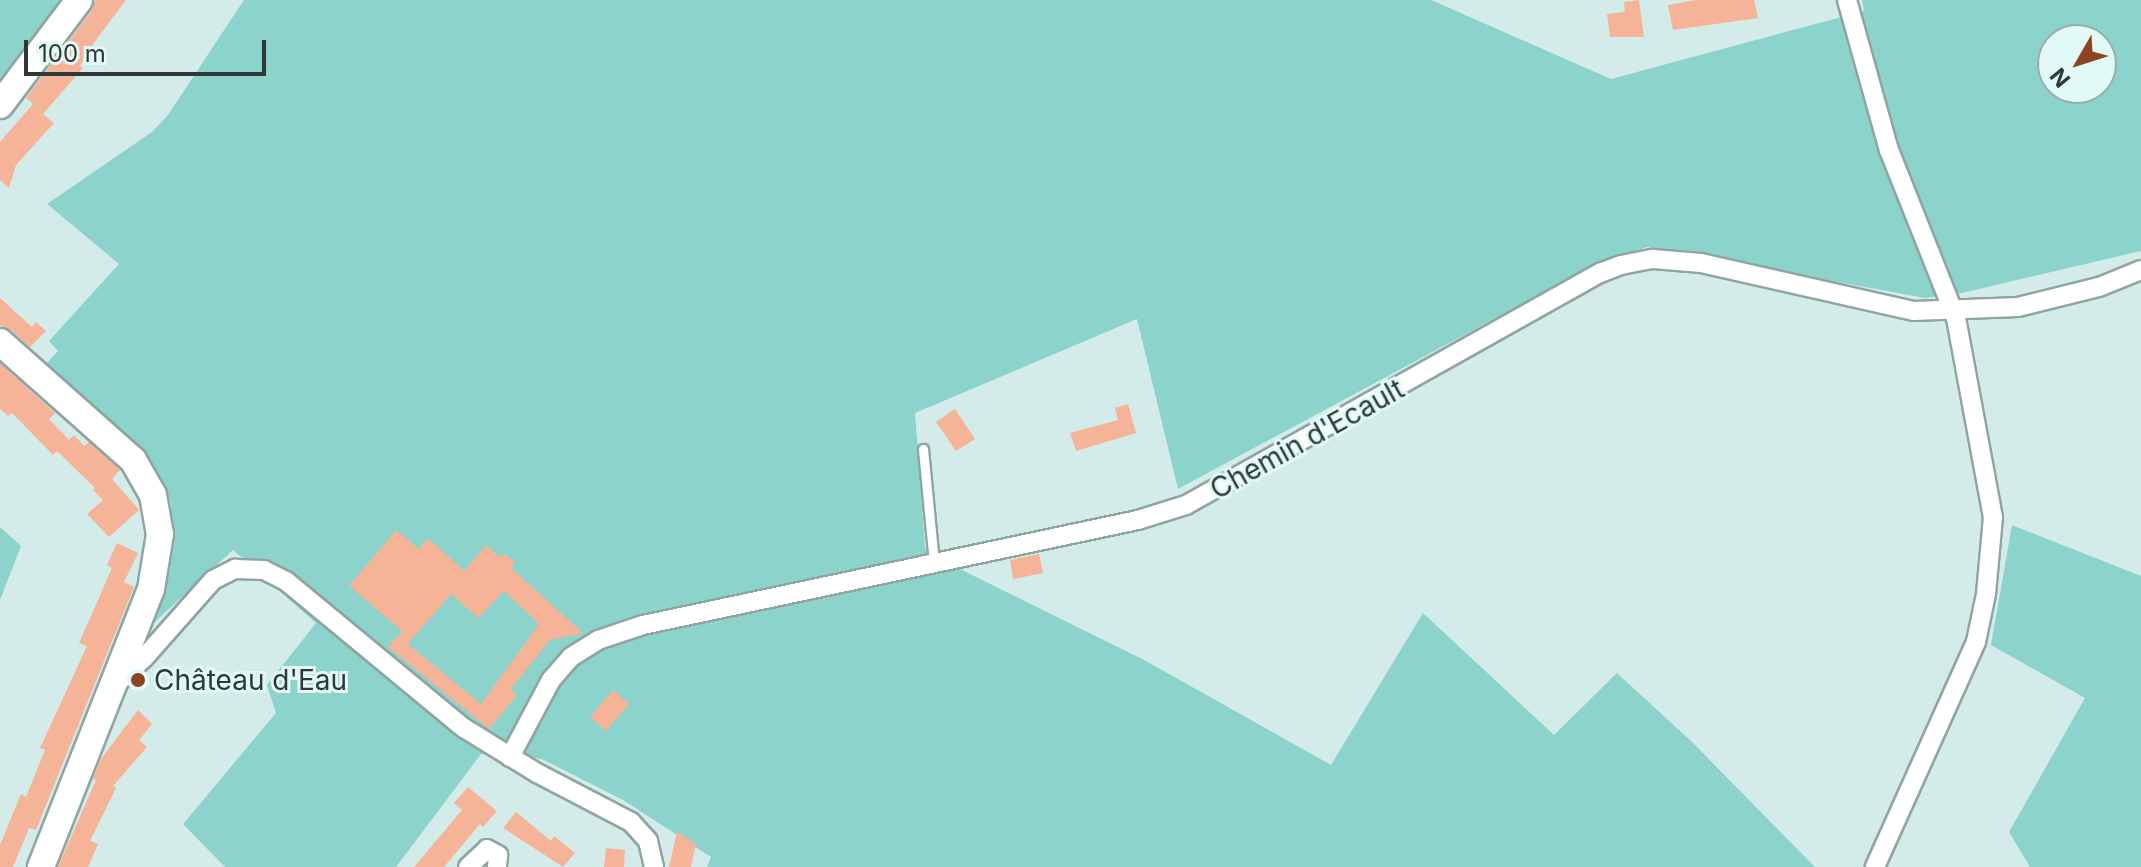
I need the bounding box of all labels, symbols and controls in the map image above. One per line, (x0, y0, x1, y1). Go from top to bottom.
scale bar (28, 24, 270, 74)
north arrow (2037, 24, 2117, 104)
text: 100 m (38, 39, 106, 68)
text: N (2045, 63, 2075, 93)
street label: Chemin d'Ecault (1204, 372, 1410, 506)
place label: Château d'Eau (154, 663, 347, 697)
marker: Château d'Eau (129, 671, 147, 689)

